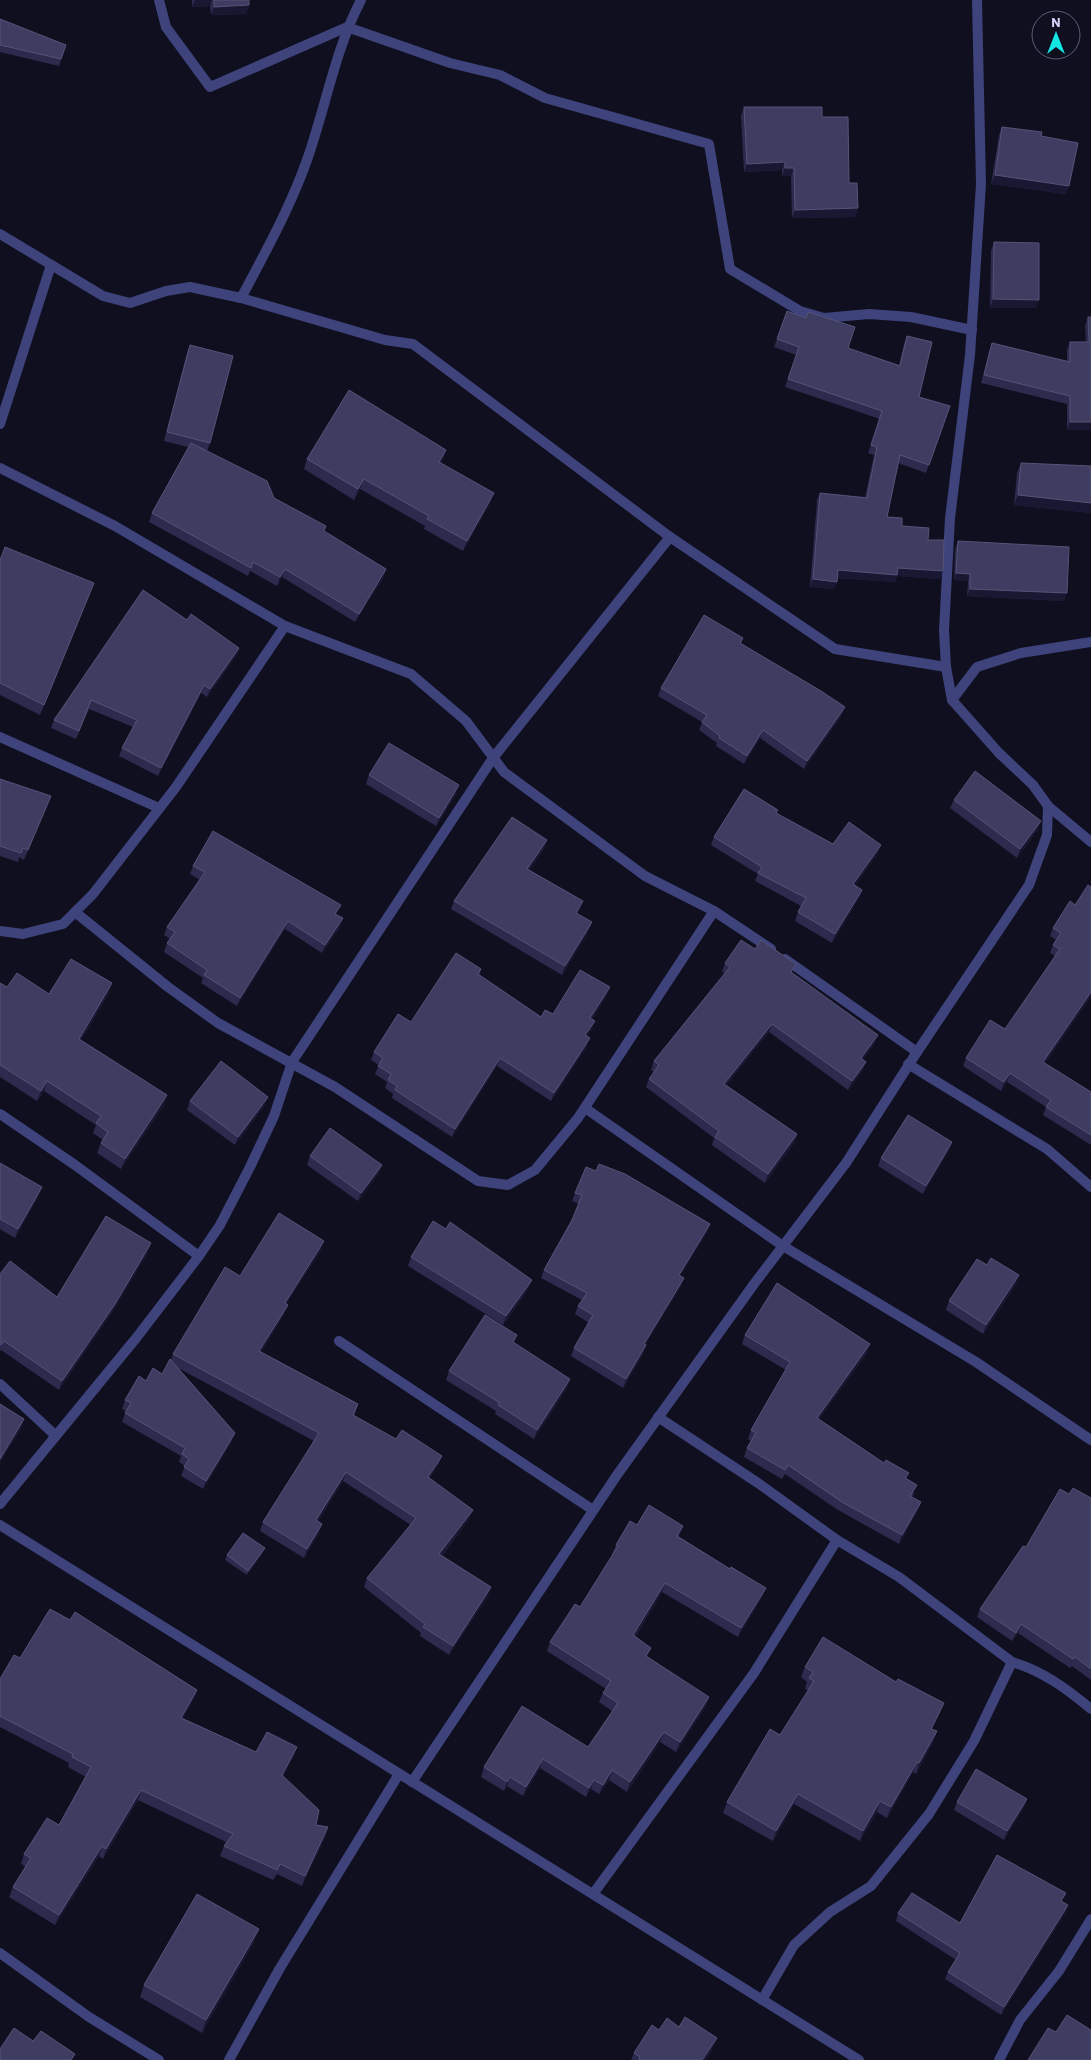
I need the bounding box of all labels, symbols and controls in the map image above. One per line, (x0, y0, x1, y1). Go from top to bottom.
north arrow (1031, 10, 1081, 60)
text: N (1051, 13, 1061, 30)

